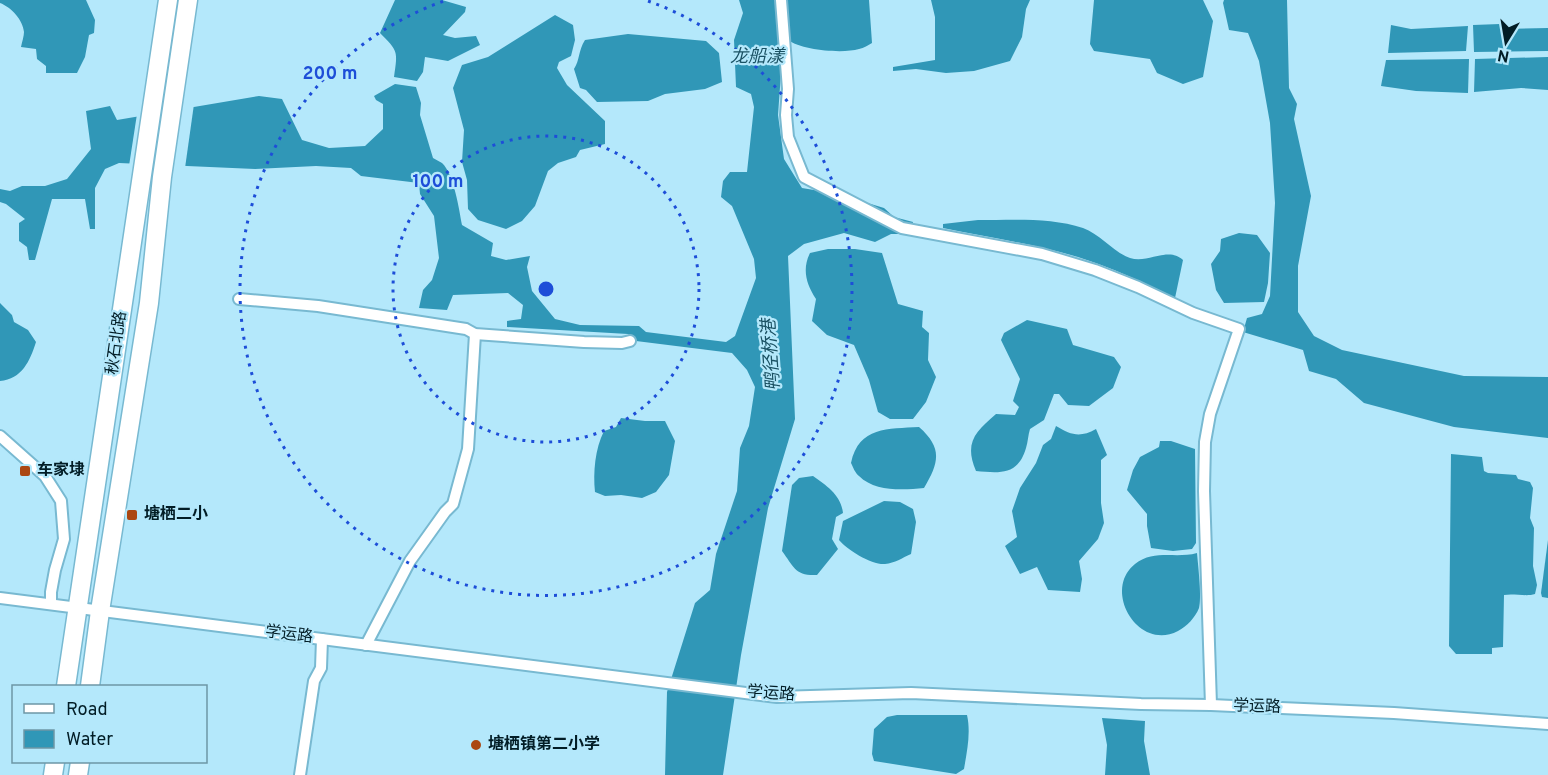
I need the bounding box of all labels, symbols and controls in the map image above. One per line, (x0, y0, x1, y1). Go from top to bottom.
north arrow (1476, 12, 1536, 72)
text: N (1496, 44, 1511, 66)
water label: 龙船漾 (730, 46, 786, 69)
text: 200 m (302, 63, 358, 86)
text: 100 m (412, 171, 464, 194)
centre of rings (536, 279, 556, 299)
street label: 秋石北路 (103, 310, 131, 376)
water label: 鸭径桥港 (758, 315, 786, 392)
place label: 车家埭 (37, 461, 85, 481)
marker: 车家埭 (18, 464, 32, 478)
place label: 塘栖二小 (144, 504, 208, 525)
marker: 塘栖二小 (125, 508, 139, 522)
street label: 学运路 (264, 622, 314, 648)
street label: 学运路 (746, 682, 796, 706)
legend (12, 685, 207, 763)
street label: 学运路 (1233, 696, 1281, 718)
text: Road (66, 699, 108, 722)
text: Water (66, 729, 113, 752)
place label: 塘栖镇第二小学 (488, 734, 600, 755)
marker: 塘栖镇第二小学 (469, 738, 483, 752)

